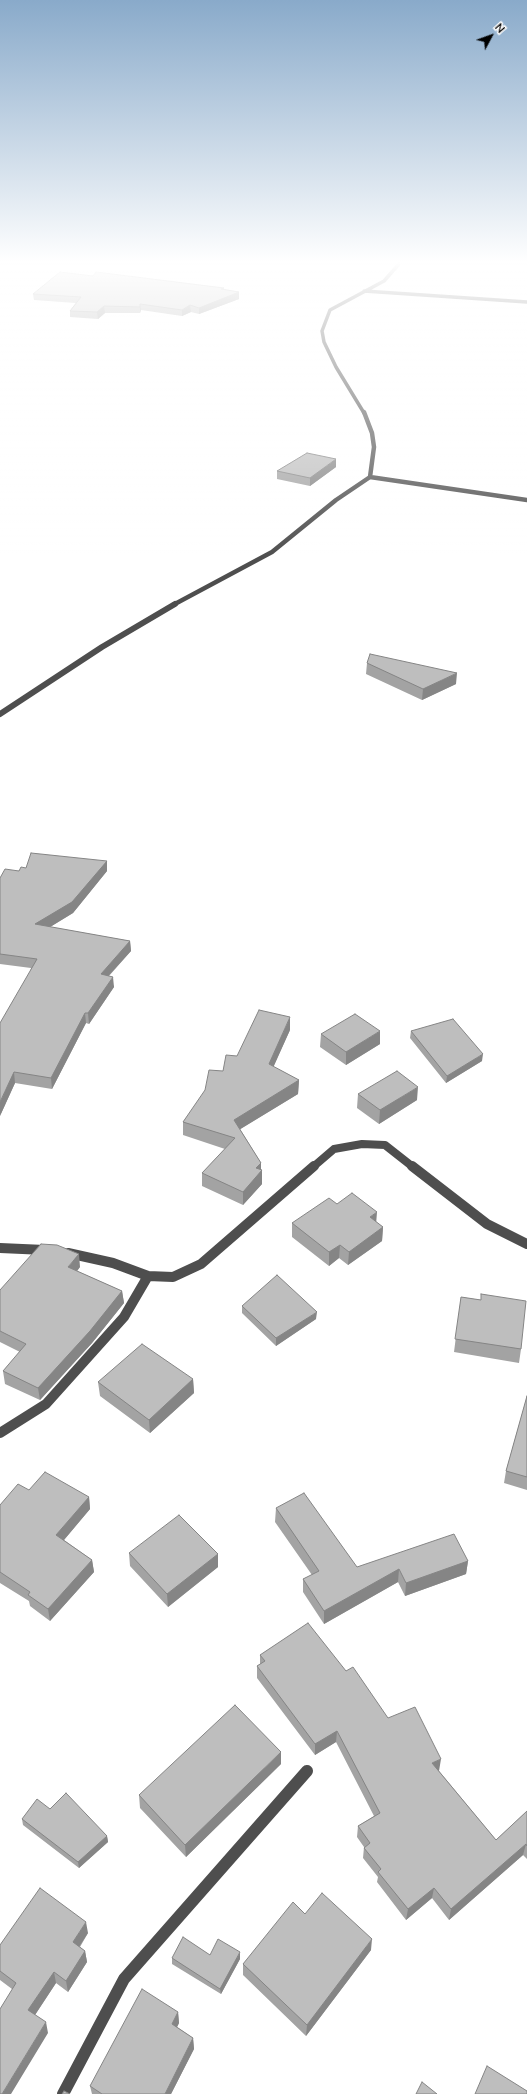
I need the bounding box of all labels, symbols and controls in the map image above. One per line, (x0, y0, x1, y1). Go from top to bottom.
north arrow (471, 16, 511, 56)
text: N (492, 20, 508, 36)

